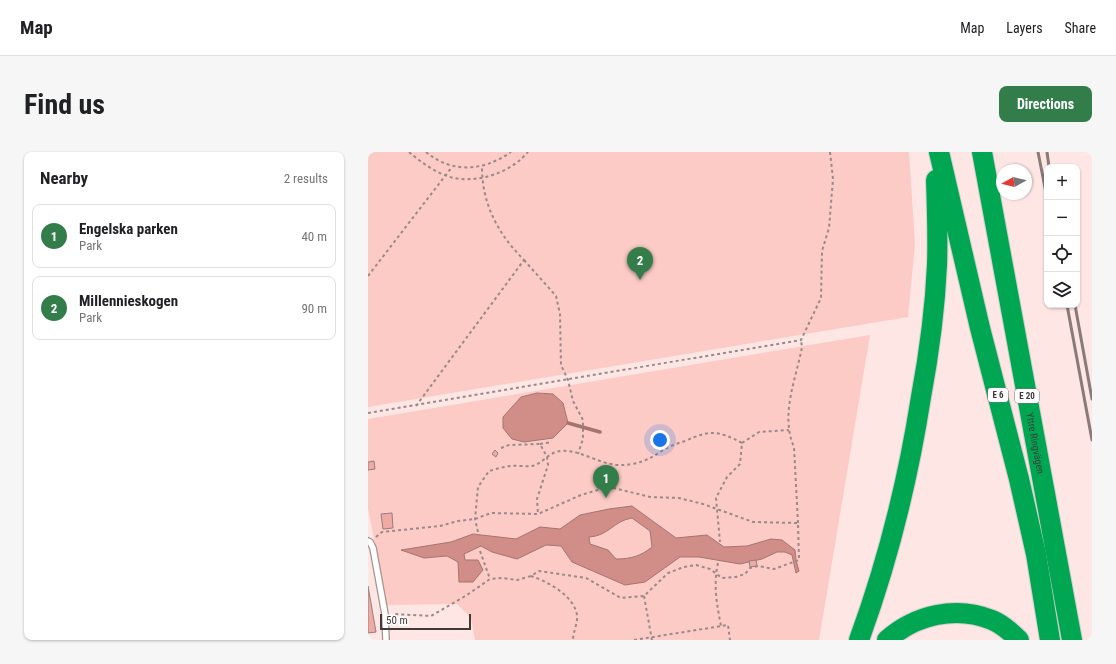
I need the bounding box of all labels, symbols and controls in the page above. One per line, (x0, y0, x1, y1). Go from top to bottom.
text: Map (20, 16, 53, 39)
text: Map (960, 20, 984, 36)
text: Layers (1006, 20, 1043, 36)
text: Share (1065, 20, 1096, 36)
button: Directions (999, 86, 1092, 122)
text: Find us (24, 88, 105, 121)
north arrow (996, 164, 1032, 200)
map controls (1044, 164, 1080, 308)
button: + (1044, 164, 1080, 200)
text: Nearby (40, 168, 88, 188)
text: 2 results (284, 171, 328, 186)
button: − (1044, 200, 1080, 236)
text: Engelska parken (79, 220, 178, 238)
text: 1 (51, 229, 57, 244)
text: 40 m (301, 229, 327, 244)
button: locate (1044, 236, 1080, 272)
text: Park (79, 238, 102, 253)
pin: 2 (627, 247, 653, 280)
button: layers (1044, 272, 1080, 308)
text: Millennieskogen (79, 292, 178, 310)
text: 2 (51, 301, 57, 316)
text: 90 m (301, 301, 327, 316)
text: Park (79, 310, 102, 325)
road number: E 6 (988, 388, 1008, 402)
road number: E 20 (1015, 389, 1039, 403)
street label: Yttre Ringvägen (1024, 412, 1046, 475)
your location (650, 430, 670, 450)
pin: 1 (593, 465, 619, 498)
scale bar (380, 612, 471, 631)
text: 50 m (386, 614, 408, 627)

